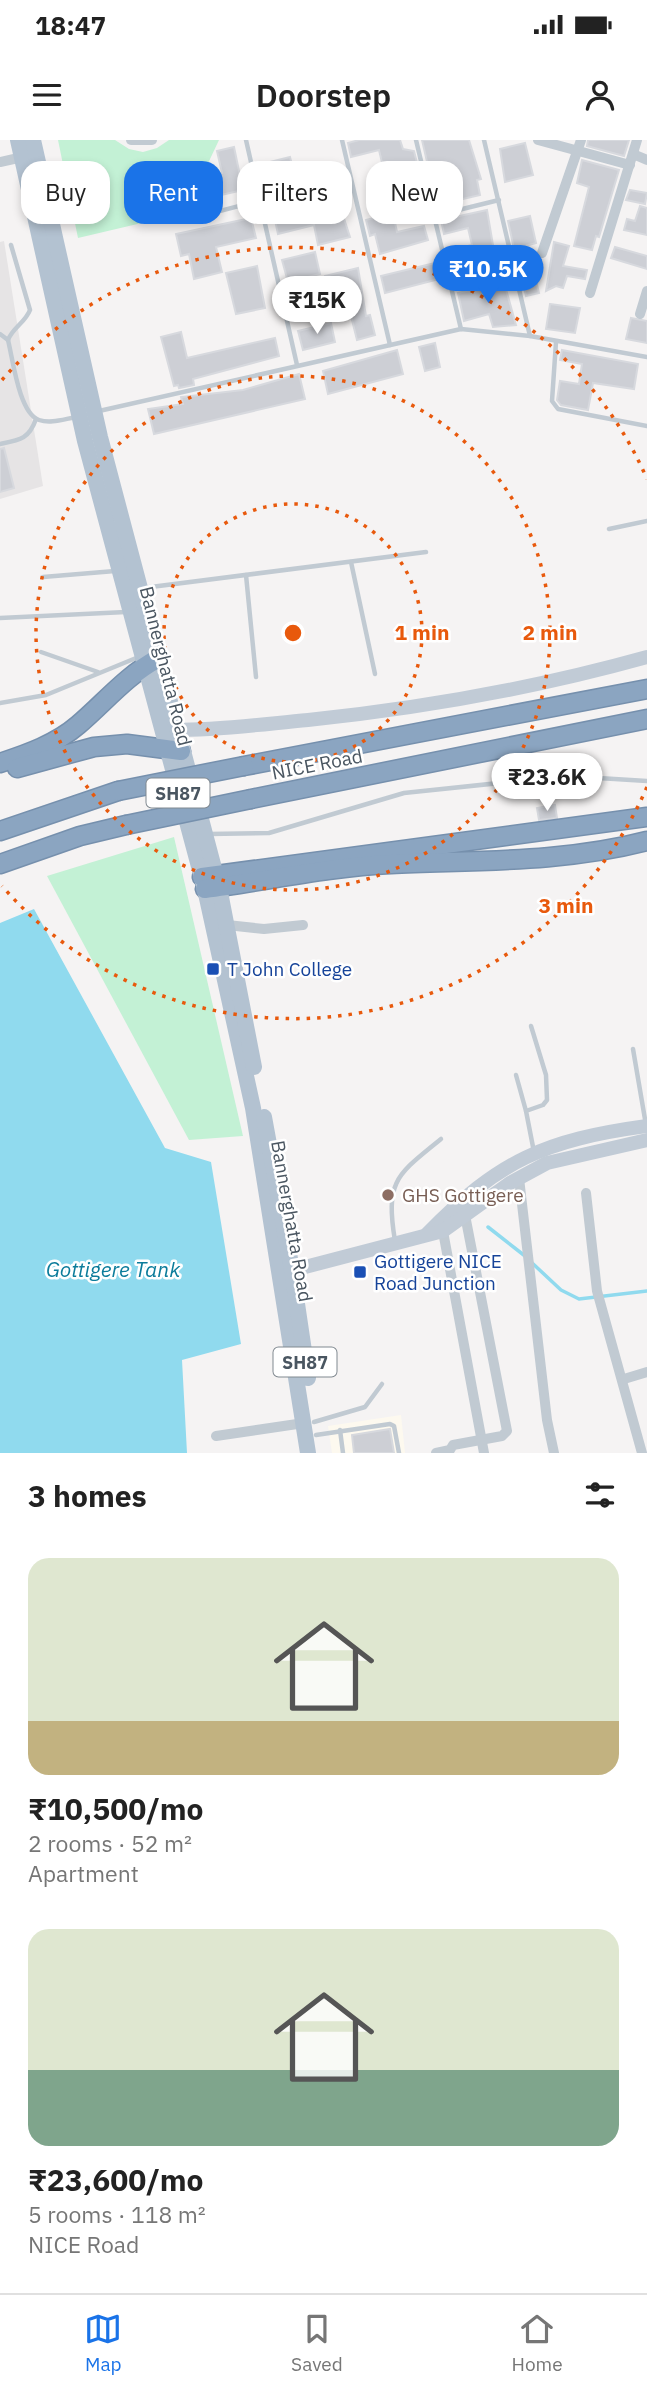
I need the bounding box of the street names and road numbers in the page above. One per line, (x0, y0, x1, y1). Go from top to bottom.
street label: Bannerghatta Road (135, 584, 197, 748)
street label: NICE Road (270, 743, 364, 785)
road number: SH87 (146, 778, 210, 808)
street label: Bannerghatta Road (266, 1138, 318, 1304)
road number: SH87 (274, 1348, 336, 1377)

